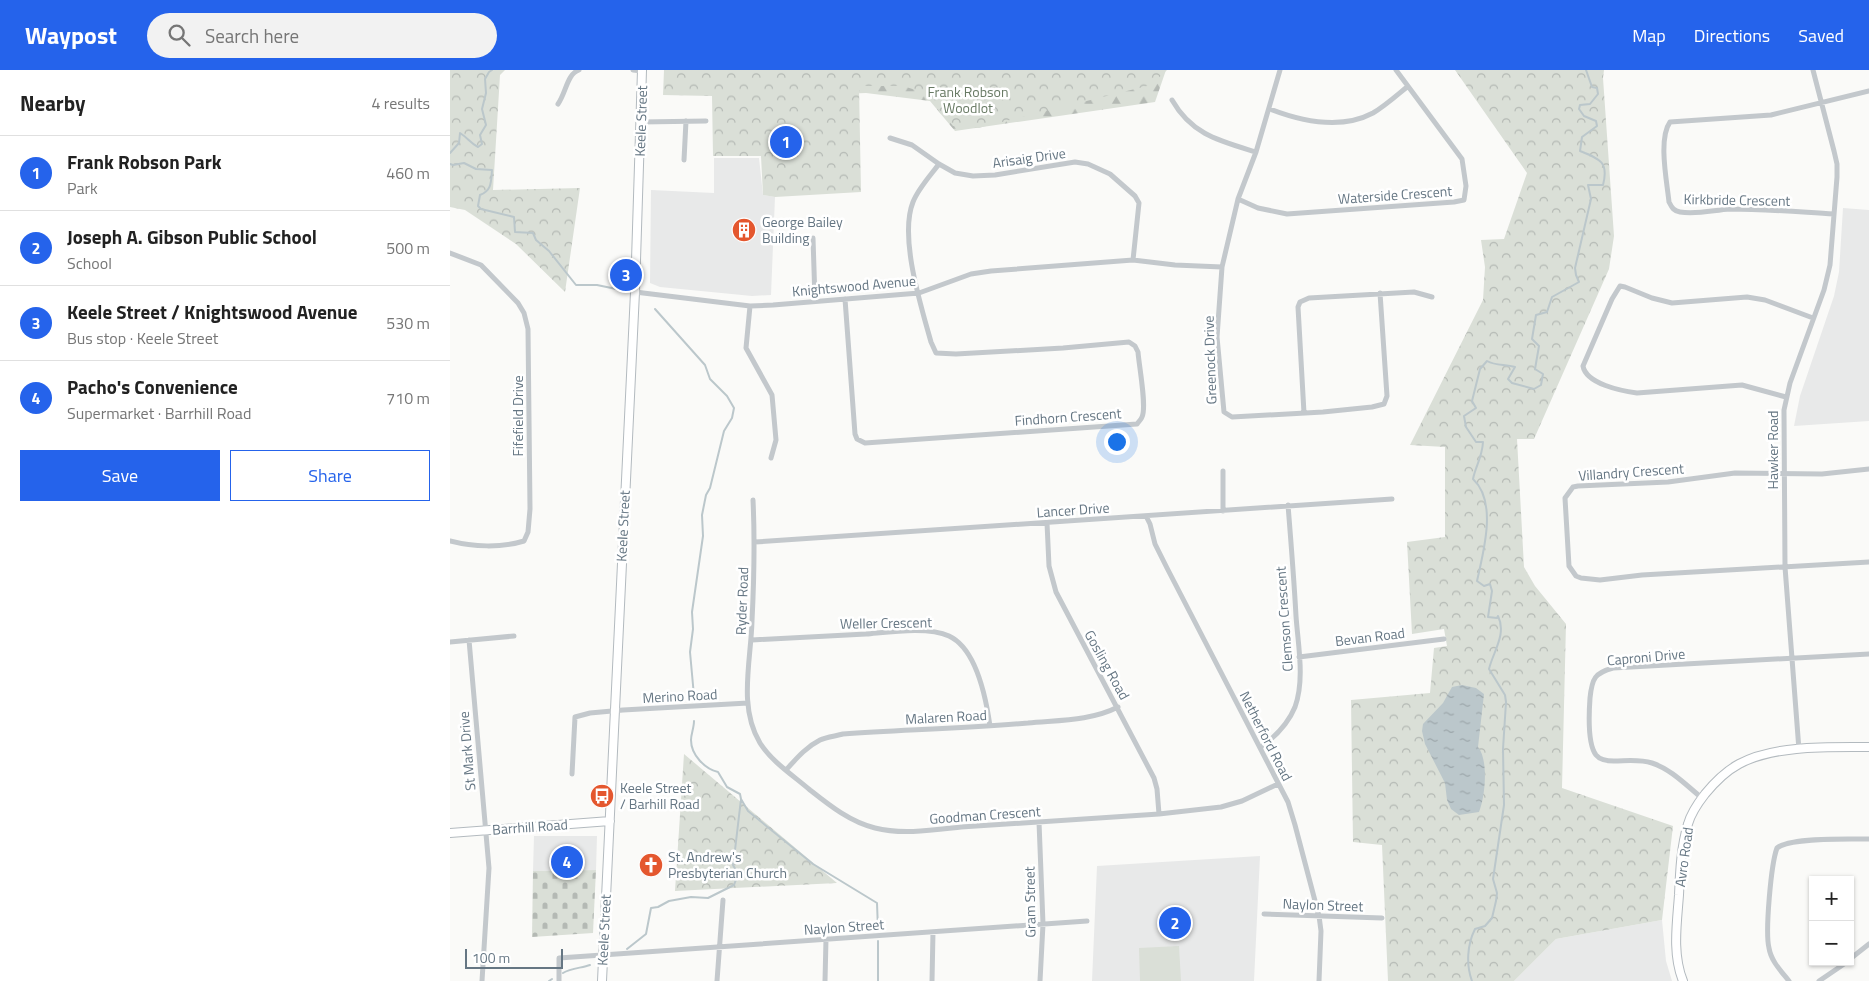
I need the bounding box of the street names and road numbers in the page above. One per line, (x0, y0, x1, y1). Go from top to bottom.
street label: Keele Street (629, 85, 652, 157)
street label: Arisaig Drive (991, 142, 1067, 173)
street label: Waterside Crescent (1337, 180, 1453, 209)
street label: Kirkbride Crescent (1683, 188, 1791, 211)
street label: Knightswood Avenue (791, 270, 917, 301)
street label: Greenock Drive (1197, 315, 1222, 405)
street label: Fifefield Drive (507, 375, 528, 457)
street label: Findhorn Crescent (1014, 402, 1122, 431)
street label: Hawker Road (1762, 411, 1783, 489)
street label: Villandry Crescent (1578, 457, 1684, 486)
street label: Keele Street (610, 490, 635, 562)
street label: Lancer Drive (1036, 496, 1110, 523)
street label: Clemson Crescent (1269, 566, 1298, 672)
street label: Ryder Road (730, 567, 753, 635)
street label: Weller Crescent (840, 611, 932, 634)
street label: Bevan Road (1334, 622, 1406, 651)
street label: Gosling Road (1080, 626, 1135, 703)
street label: Caproni Drive (1606, 643, 1686, 670)
street label: Merino Road (642, 683, 718, 708)
street label: Netherford Road (1235, 687, 1298, 784)
street label: Malaren Road (905, 704, 987, 729)
street label: St Mark Drive (453, 711, 480, 792)
street label: Goodman Crescent (929, 800, 1041, 829)
street label: Barrhill Road (491, 813, 568, 840)
street label: Avro Road (1669, 826, 1698, 888)
street label: Gram Street (1018, 866, 1041, 938)
street label: Naylon Street (1282, 893, 1364, 916)
street label: Keele Street (591, 894, 616, 966)
street label: Naylon Street (803, 913, 885, 940)

